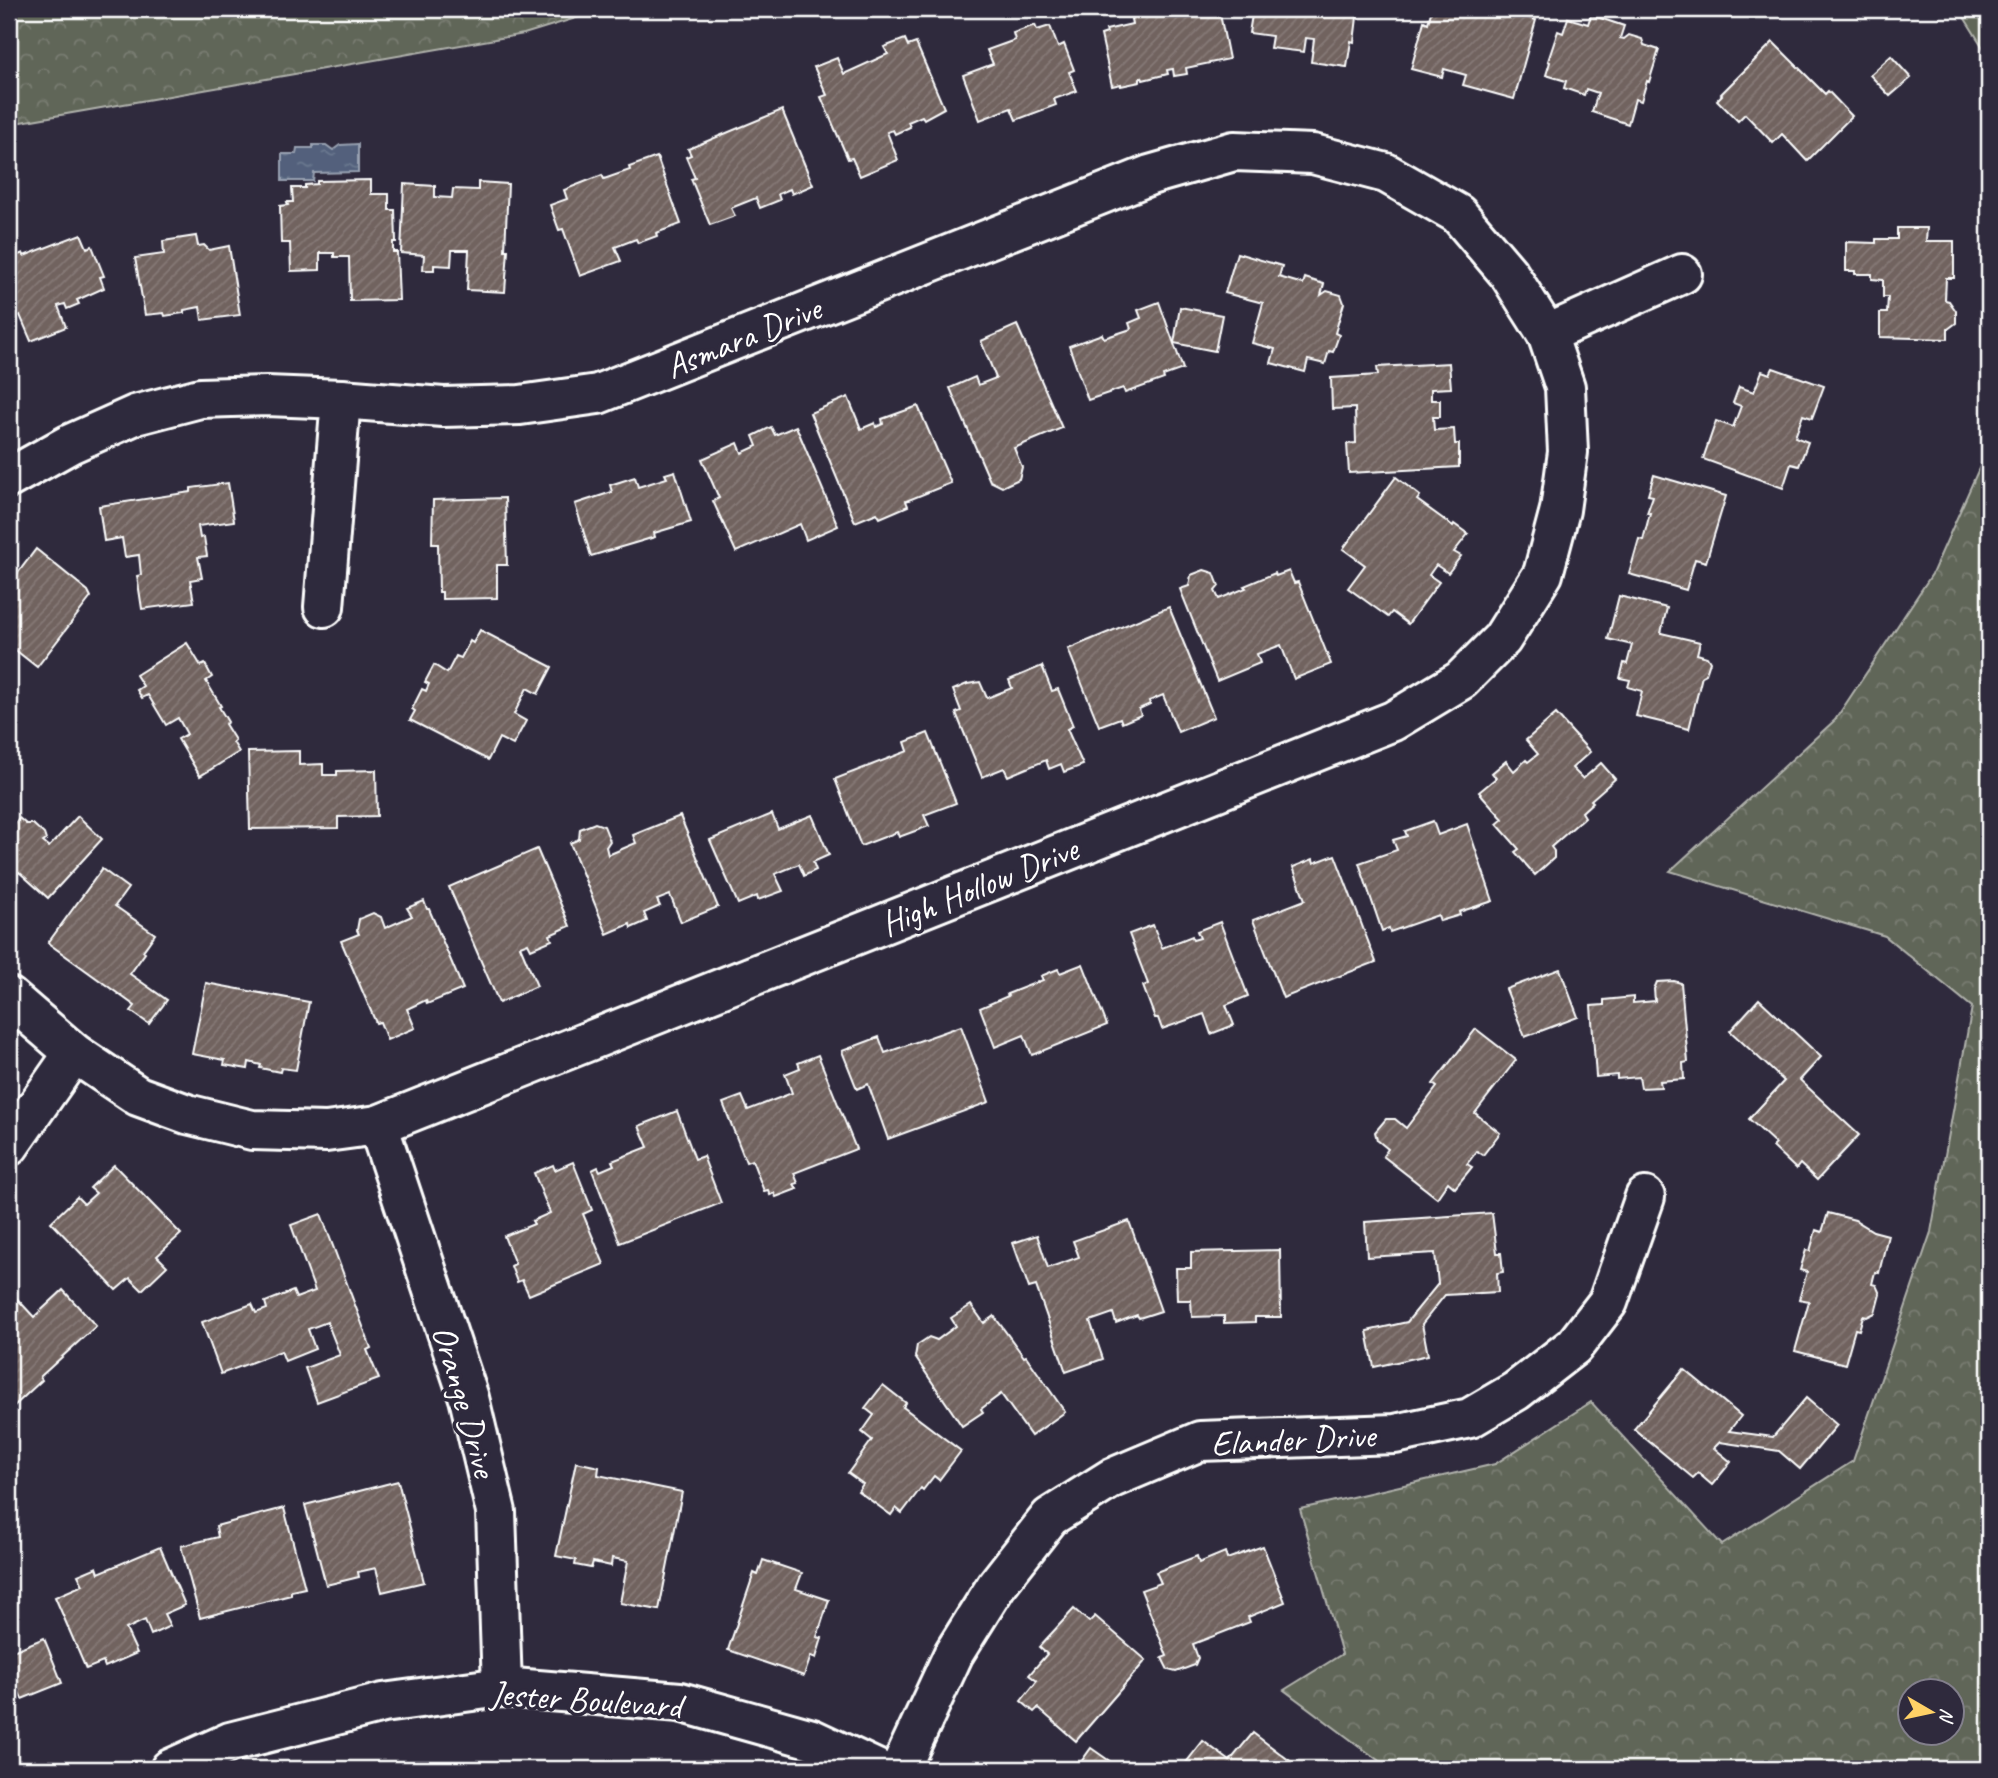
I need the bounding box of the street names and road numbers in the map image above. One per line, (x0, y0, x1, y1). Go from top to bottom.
street label: Asmara Drive (659, 285, 830, 389)
street label: High Hollow Drive (874, 825, 1087, 946)
street label: Orange Drive (421, 1320, 508, 1485)
street label: Elander Drive (1210, 1413, 1379, 1466)
street label: Jester Boulevard (487, 1670, 688, 1729)

